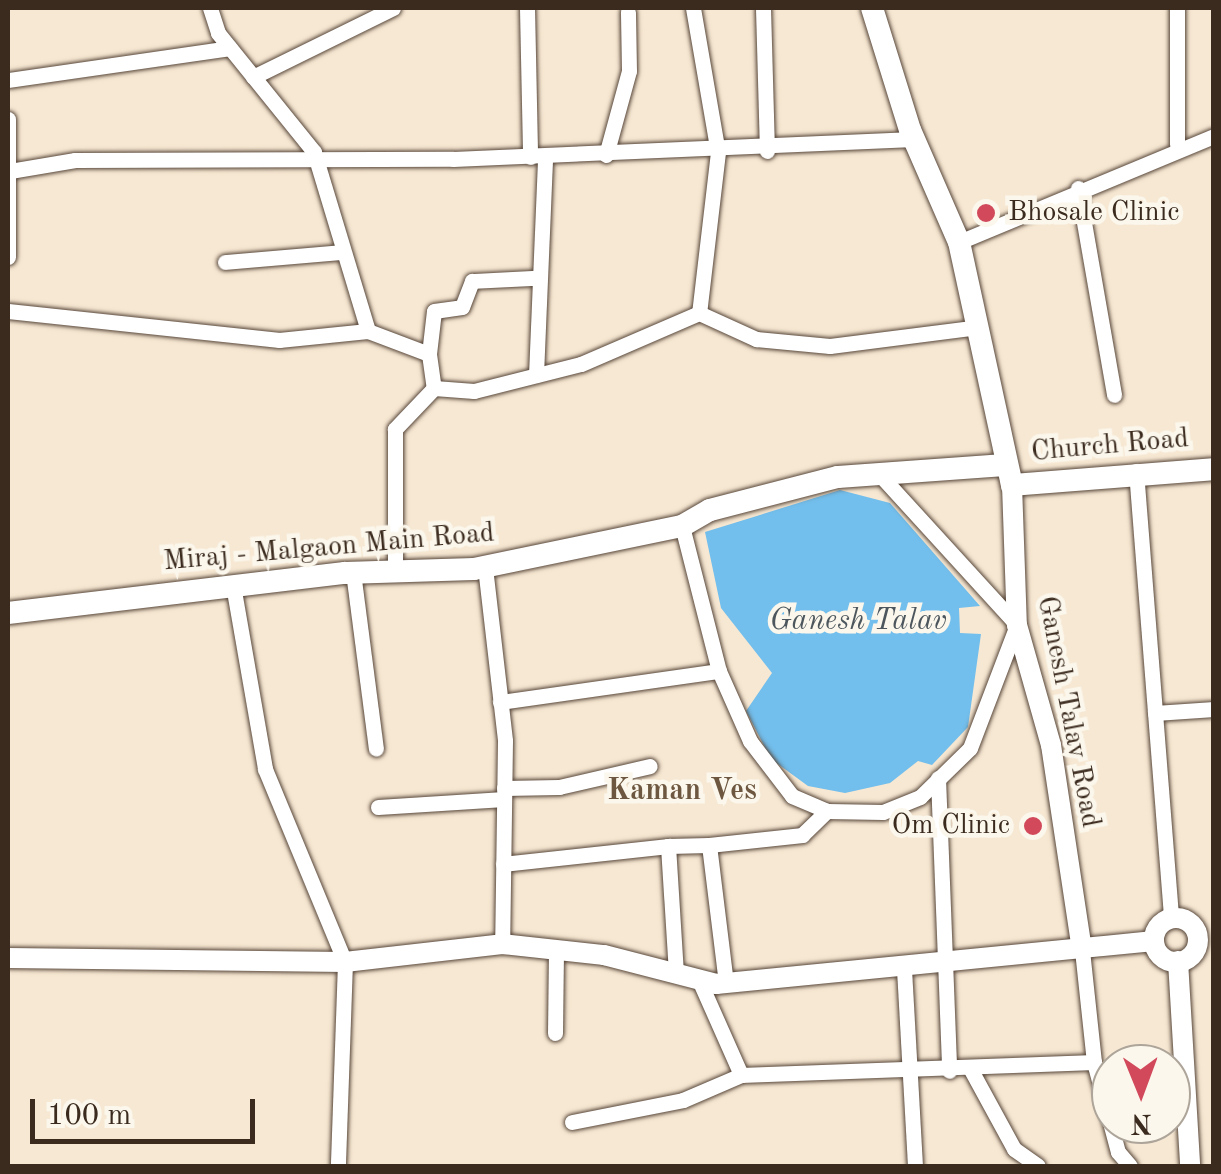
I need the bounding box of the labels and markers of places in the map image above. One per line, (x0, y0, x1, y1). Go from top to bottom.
place label: Bhosale Clinic (1008, 196, 1179, 230)
marker: Bhosale Clinic (973, 200, 999, 226)
place label: Om Clinic (892, 809, 1010, 843)
marker: Om Clinic (1020, 813, 1046, 839)

